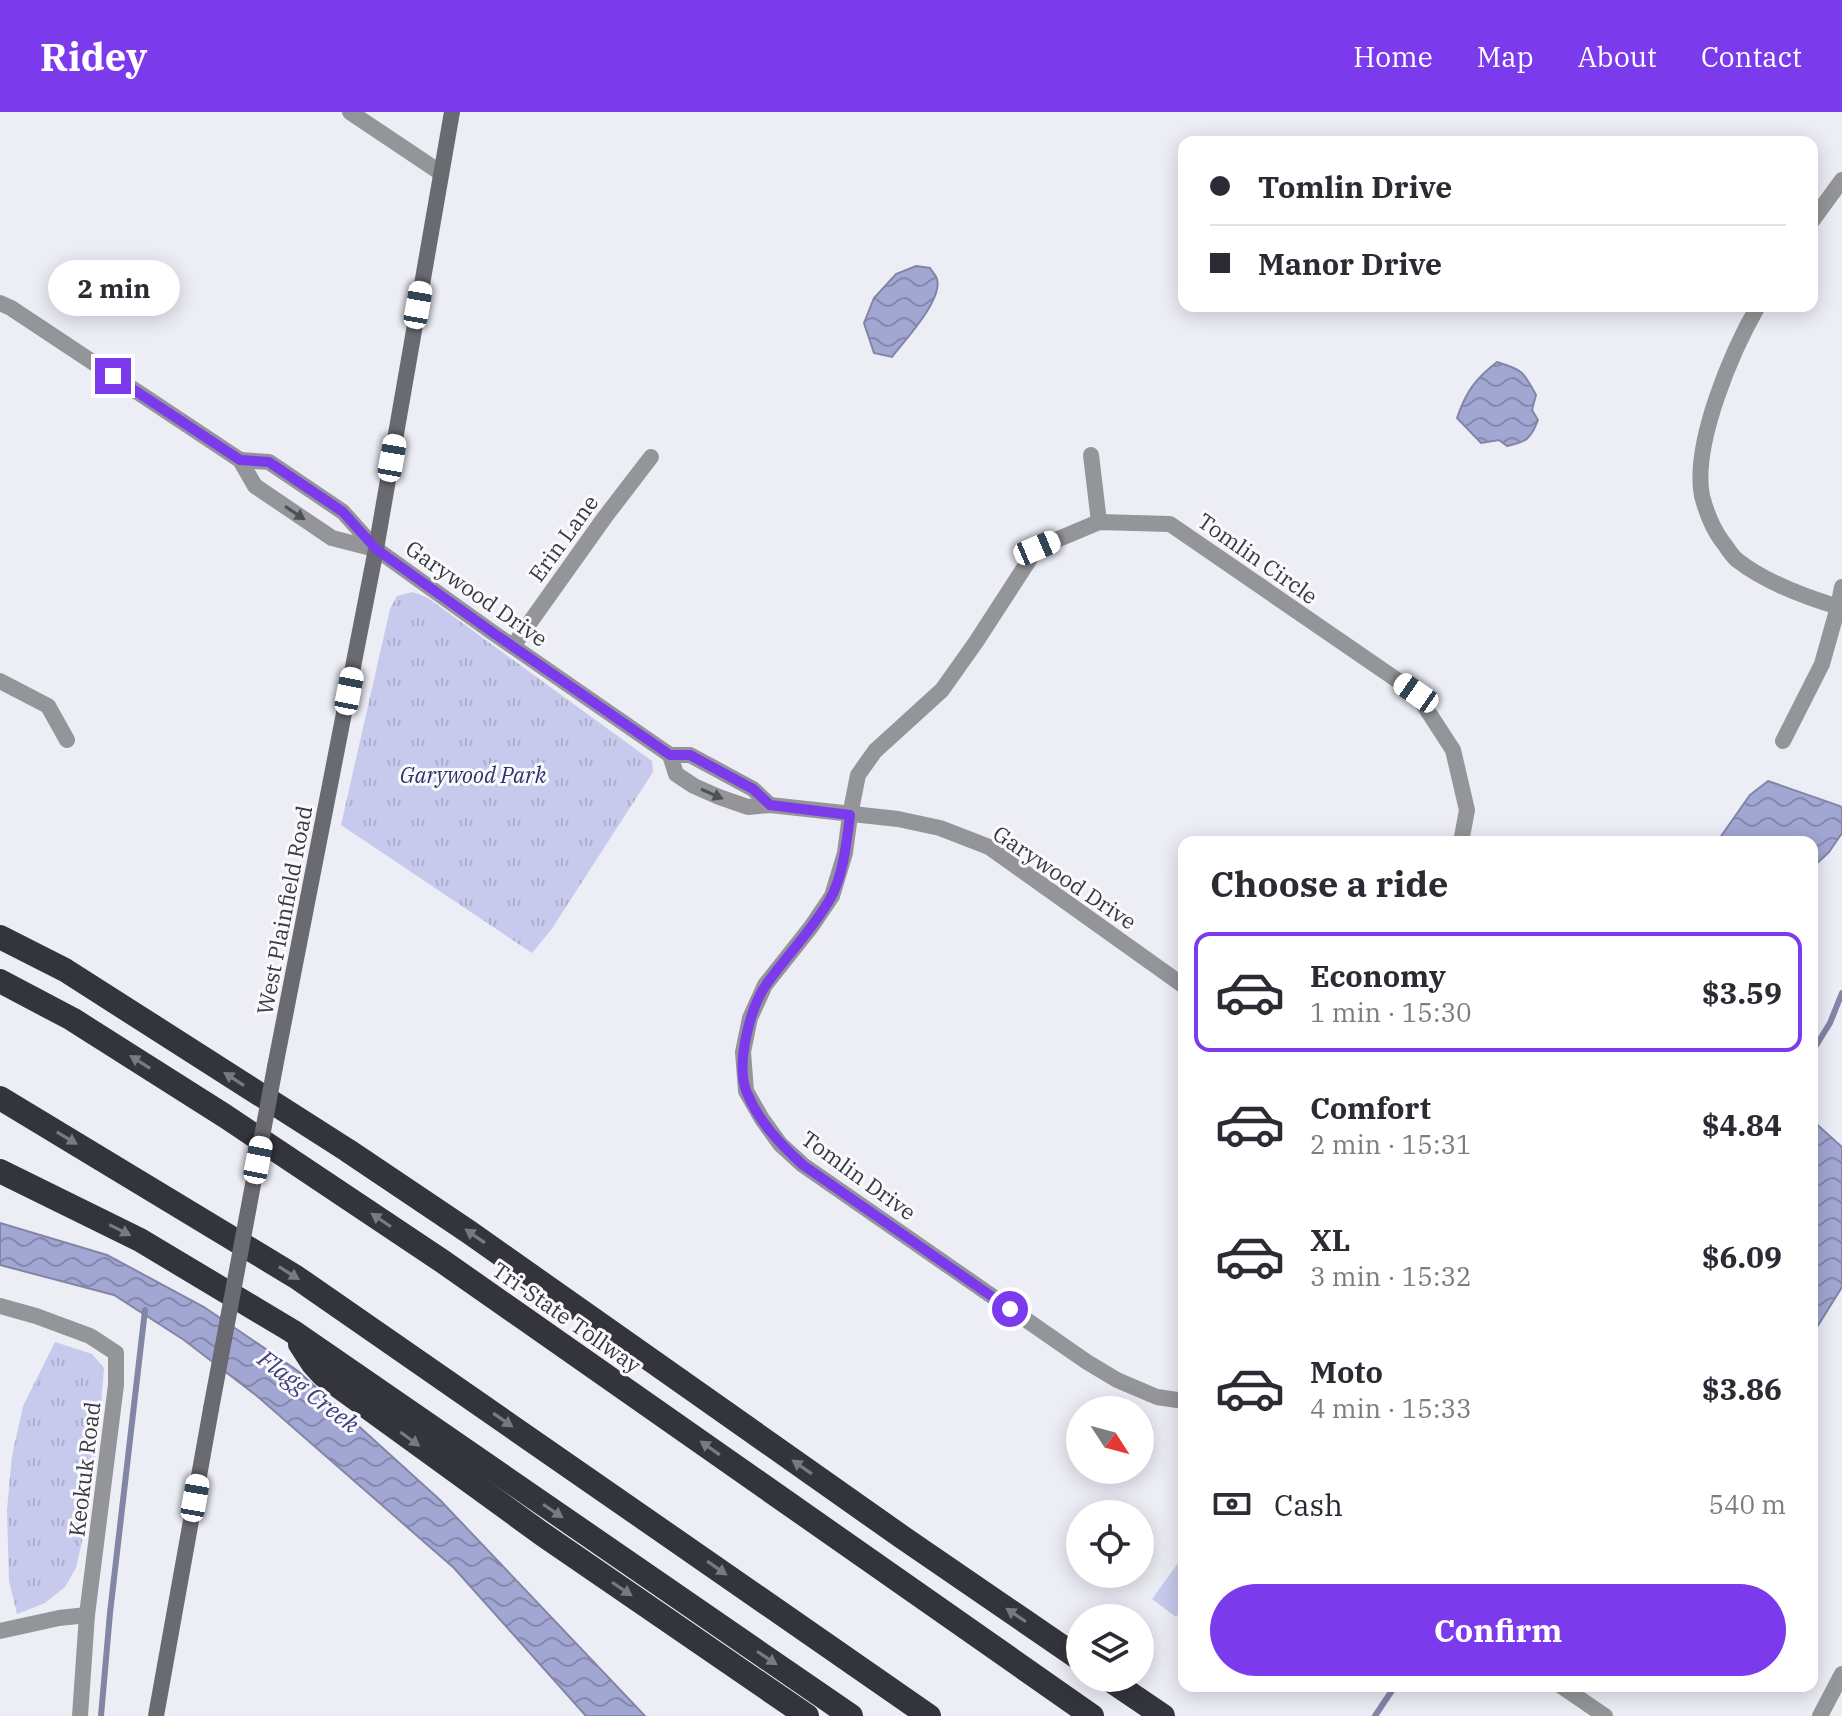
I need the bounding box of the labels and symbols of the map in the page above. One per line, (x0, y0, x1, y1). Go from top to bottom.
callout: 2 min (47, 260, 179, 316)
car (402, 279, 434, 331)
route end (95, 358, 131, 394)
car (376, 432, 408, 484)
street label: Erin Lane (522, 489, 604, 587)
one-way arrow (284, 505, 305, 520)
street label: Tomlin Circle (1192, 506, 1324, 610)
car (1010, 528, 1064, 568)
street label: Garywood Drive (400, 533, 554, 653)
car (333, 665, 365, 717)
car (1389, 669, 1443, 717)
park label: Garywood Park (400, 760, 547, 789)
one-way arrow (700, 787, 724, 800)
street label: West Plainfield Road (250, 803, 318, 1017)
street label: Garywood Drive (988, 818, 1142, 936)
one-way arrow (129, 1056, 151, 1070)
one-way arrow (224, 1071, 245, 1086)
street label: Tomlin Drive (796, 1124, 922, 1226)
one-way arrow (56, 1131, 78, 1145)
car (242, 1134, 274, 1186)
one-way arrow (370, 1213, 392, 1228)
one-way arrow (108, 1224, 131, 1237)
one-way arrow (465, 1229, 486, 1244)
street label: Tri-State Tollway (487, 1255, 647, 1379)
one-way arrow (278, 1265, 300, 1279)
route start (992, 1291, 1028, 1327)
water label: Flagg Creek (251, 1342, 367, 1440)
north arrow (1066, 1396, 1154, 1484)
street label: Keokuk Road (61, 1400, 107, 1538)
one-way arrow (493, 1412, 514, 1427)
one-way arrow (400, 1431, 421, 1446)
one-way arrow (699, 1441, 720, 1456)
one-way arrow (792, 1460, 813, 1475)
car (179, 1472, 211, 1524)
one-way arrow (542, 1503, 563, 1518)
one-way arrow (706, 1561, 727, 1576)
one-way arrow (612, 1582, 633, 1597)
one-way arrow (1005, 1608, 1026, 1623)
one-way arrow (757, 1651, 778, 1666)

